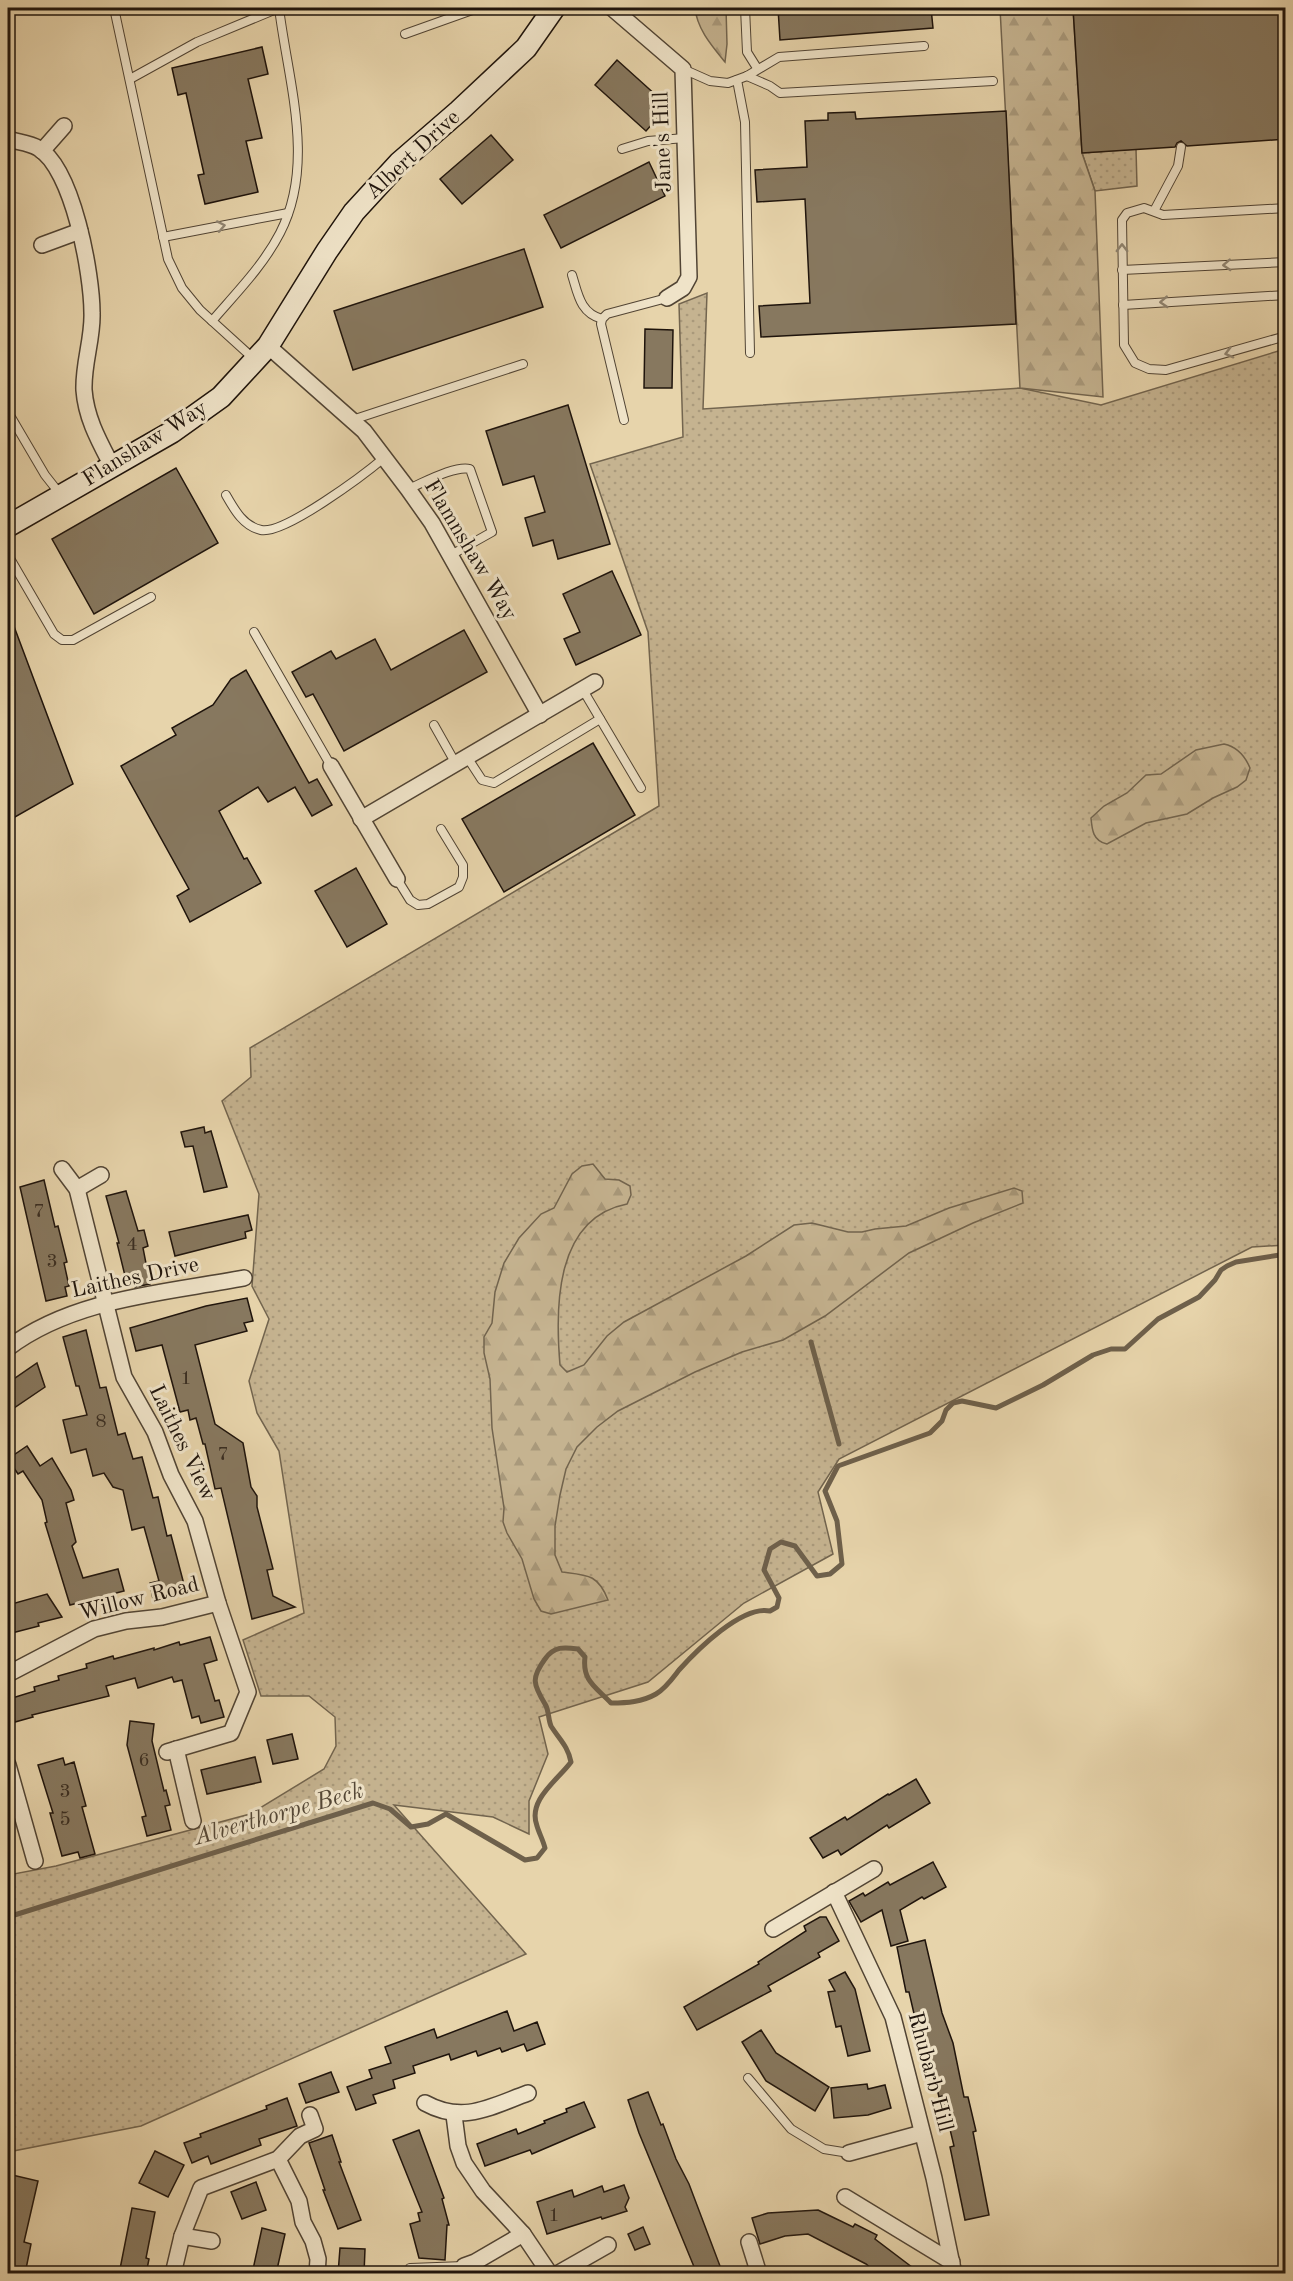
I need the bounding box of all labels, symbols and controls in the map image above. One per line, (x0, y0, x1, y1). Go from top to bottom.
street label: Jane's Hill (650, 91, 676, 193)
street label: Albert Drive (362, 106, 464, 204)
one-way arrow (215, 220, 225, 233)
one-way arrow (1116, 244, 1128, 253)
one-way arrow (1223, 258, 1232, 271)
one-way arrow (1160, 296, 1169, 309)
one-way arrow (1225, 346, 1235, 358)
street label: Flanshaw Way (79, 397, 212, 491)
street label: Flamnshaw Way (419, 476, 521, 625)
house number: 7 (33, 1202, 45, 1222)
house number: 4 (126, 1235, 138, 1255)
house number: 3 (46, 1252, 58, 1272)
street label: Laithes Drive (69, 1254, 201, 1302)
house number: 1 (180, 1369, 192, 1389)
street label: Laithes View (144, 1381, 220, 1505)
house number: 8 (95, 1412, 107, 1432)
house number: 7 (217, 1445, 229, 1465)
street label: Willow Road (77, 1573, 201, 1625)
house number: 6 (138, 1751, 150, 1771)
water label: Alverthorpe Beck (190, 1779, 366, 1851)
house number: 3 (59, 1782, 71, 1802)
house number: 5 (59, 1810, 71, 1830)
street label: Rhubarb Hill (903, 2010, 957, 2134)
house number: 1 (548, 2206, 560, 2226)

